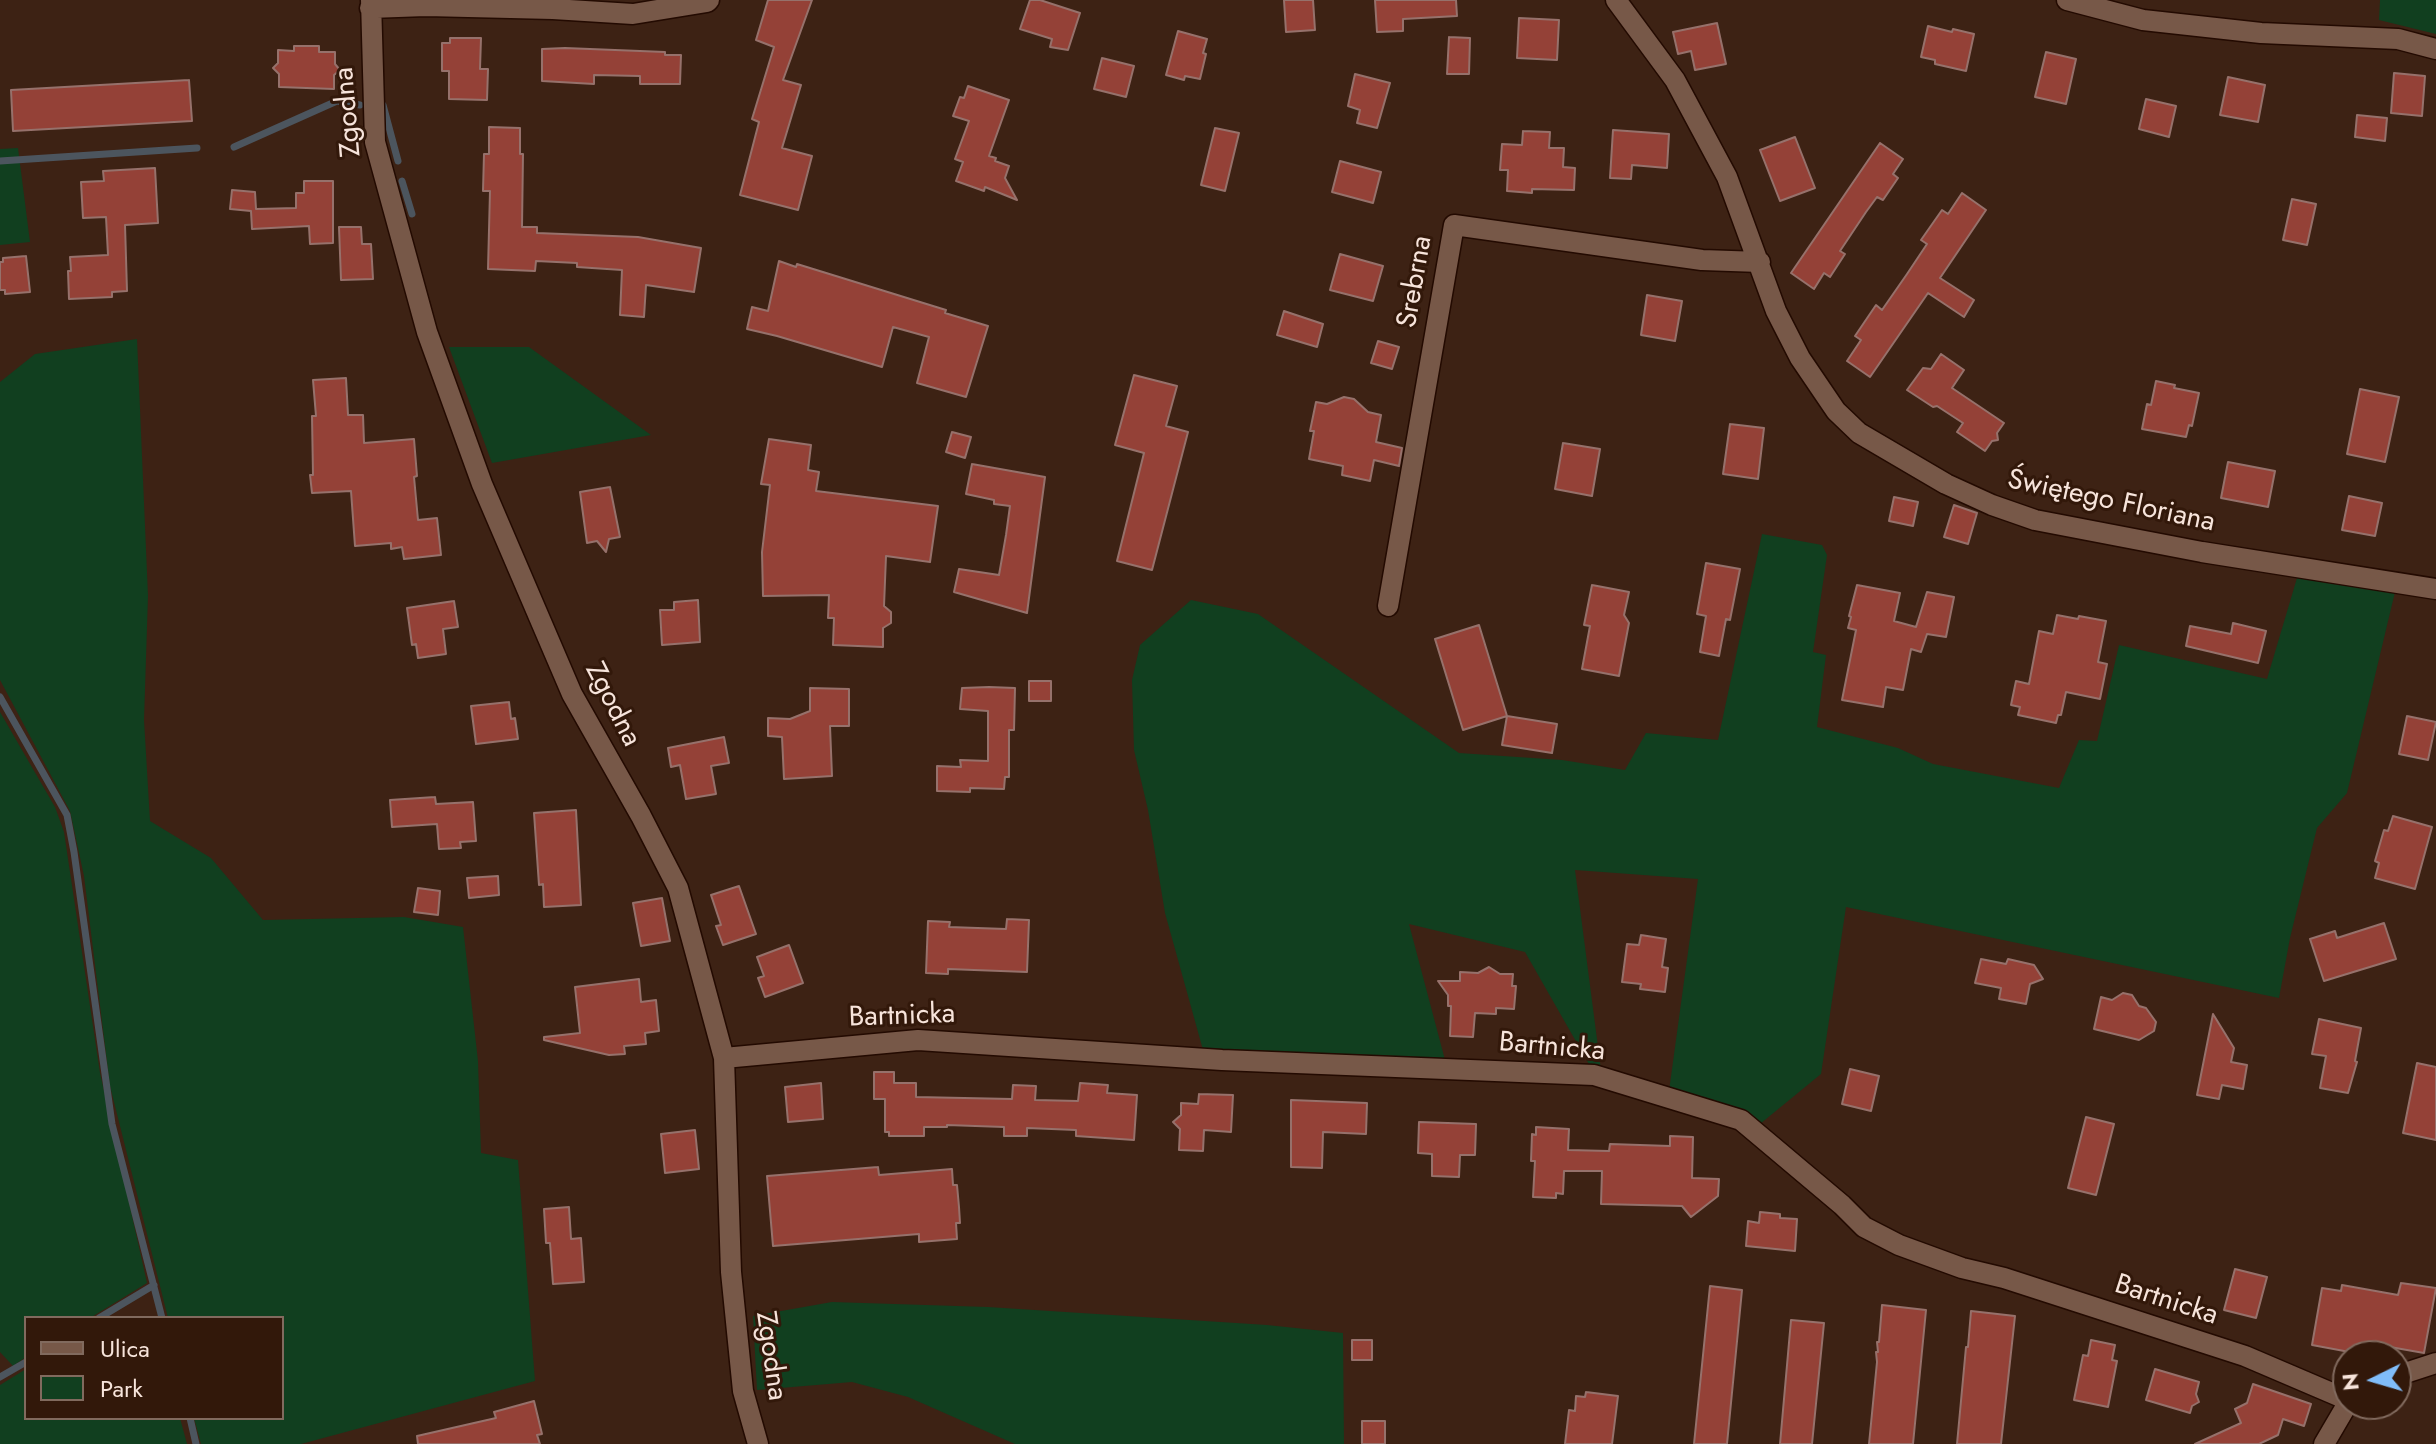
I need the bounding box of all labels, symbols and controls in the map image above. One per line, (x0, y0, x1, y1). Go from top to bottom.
street label: Zgodna (328, 66, 370, 158)
street label: Srebrna (1391, 233, 1441, 331)
street label: Świętego Floriana (2004, 464, 2218, 540)
street label: Zgodna (577, 657, 647, 753)
street label: Bartnicka (848, 998, 956, 1036)
street label: Bartnicka (1497, 1027, 1607, 1069)
street label: Bartnicka (2110, 1269, 2222, 1333)
street label: Zgodna (747, 1309, 793, 1403)
legend (24, 1316, 284, 1420)
text: Ulica (100, 1331, 150, 1366)
north arrow (2332, 1340, 2412, 1420)
text: Park (100, 1371, 143, 1406)
text: N (2333, 1372, 2367, 1392)

